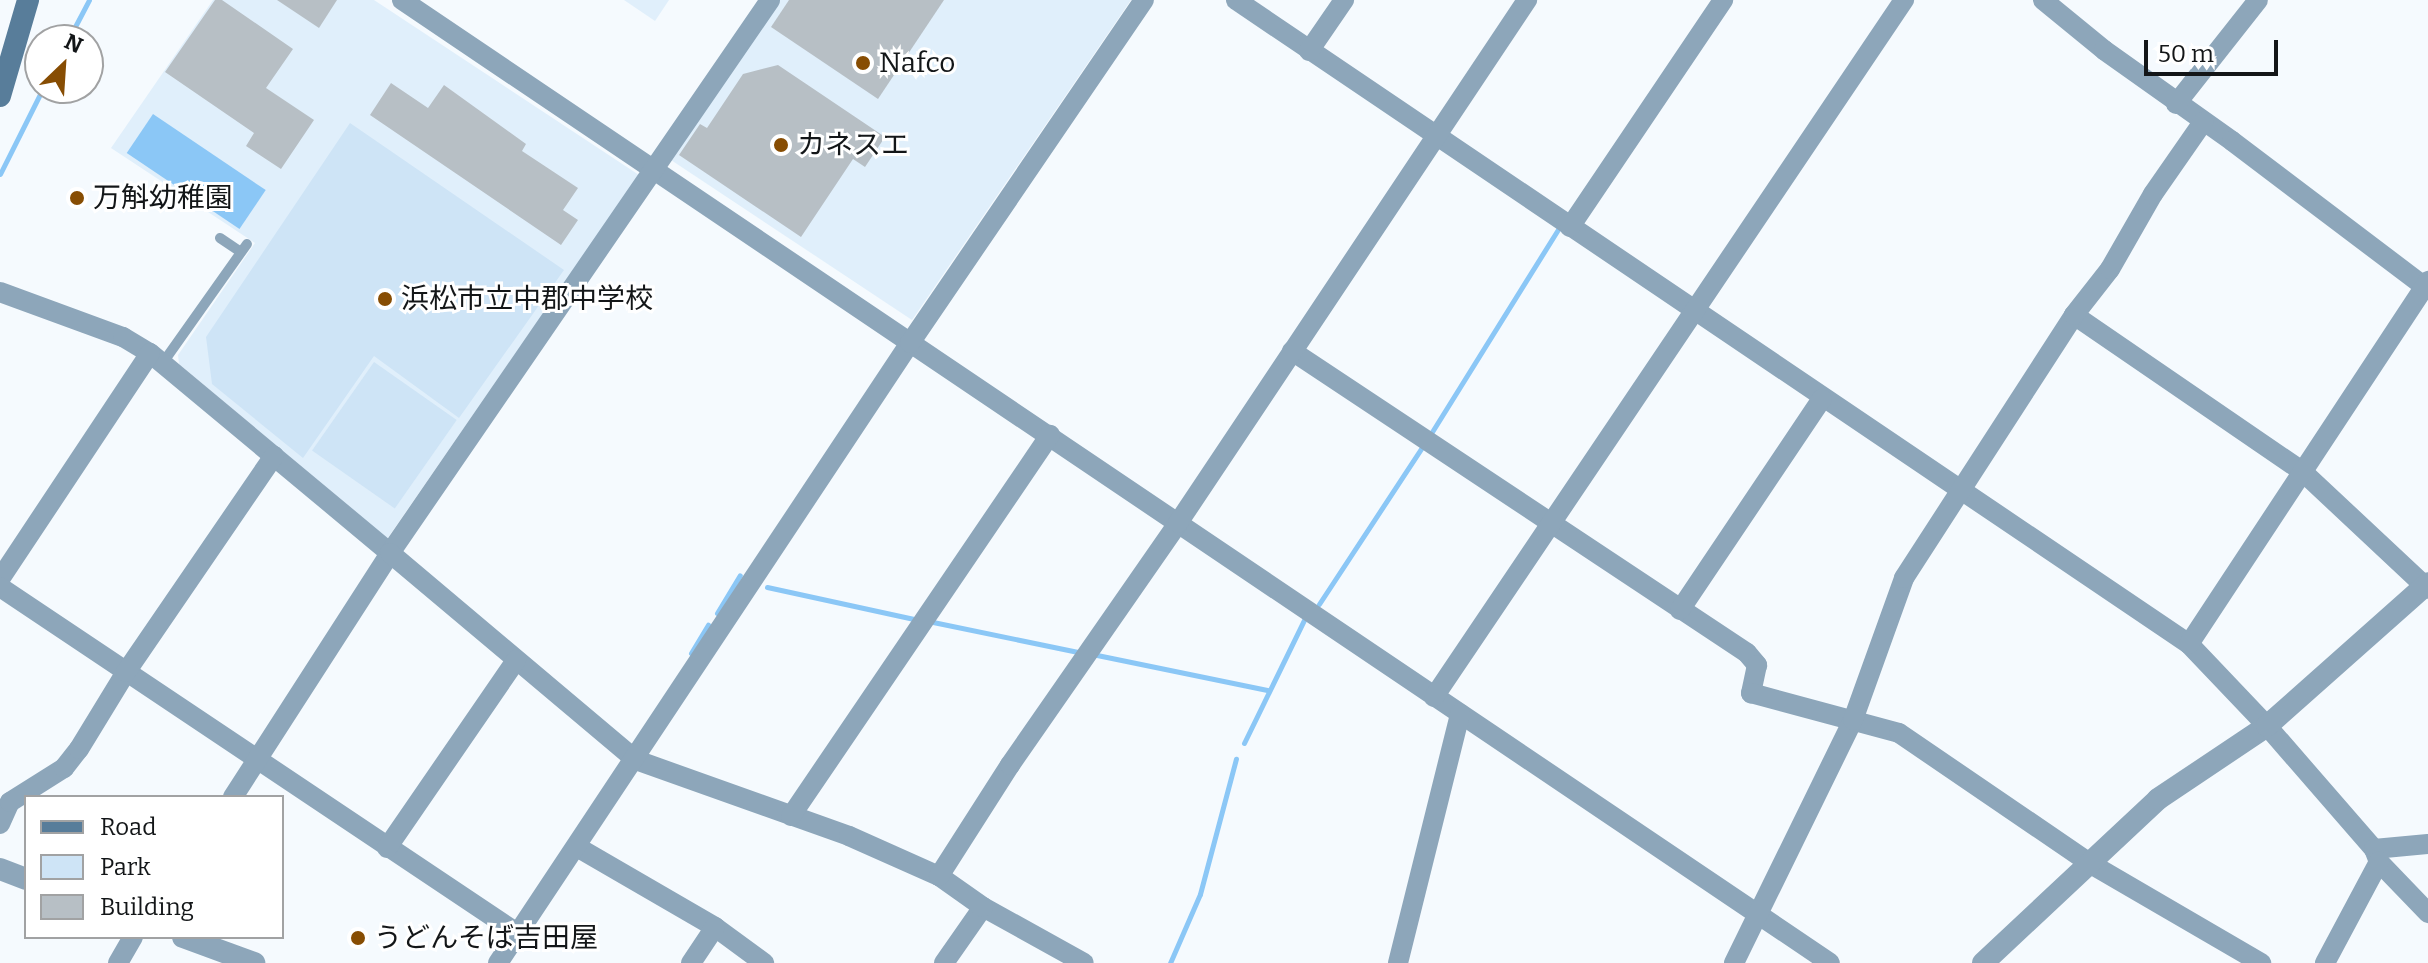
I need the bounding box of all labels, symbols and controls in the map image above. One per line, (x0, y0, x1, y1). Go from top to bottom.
north arrow (24, 24, 104, 104)
scale bar (2148, 24, 2282, 74)
text: N (60, 28, 87, 59)
text: 50 m (2158, 40, 2214, 68)
place label: Nafco (879, 46, 955, 80)
marker: Nafco (854, 54, 872, 72)
place label: カネスエ (797, 128, 909, 162)
marker: カネスエ (772, 136, 790, 154)
place label: 万斛幼稚園 (93, 181, 233, 215)
marker: 万斛幼稚園 (68, 189, 86, 207)
place label: 浜松市立中郡中学校 (401, 282, 653, 316)
marker: 浜松市立中郡中学校 (376, 290, 394, 308)
legend (24, 795, 284, 939)
text: Road (100, 813, 156, 841)
text: Park (100, 853, 151, 881)
text: Building (100, 893, 194, 921)
place label: うどんそば吉田屋 (374, 921, 598, 955)
marker: うどんそば吉田屋 (349, 929, 367, 947)

